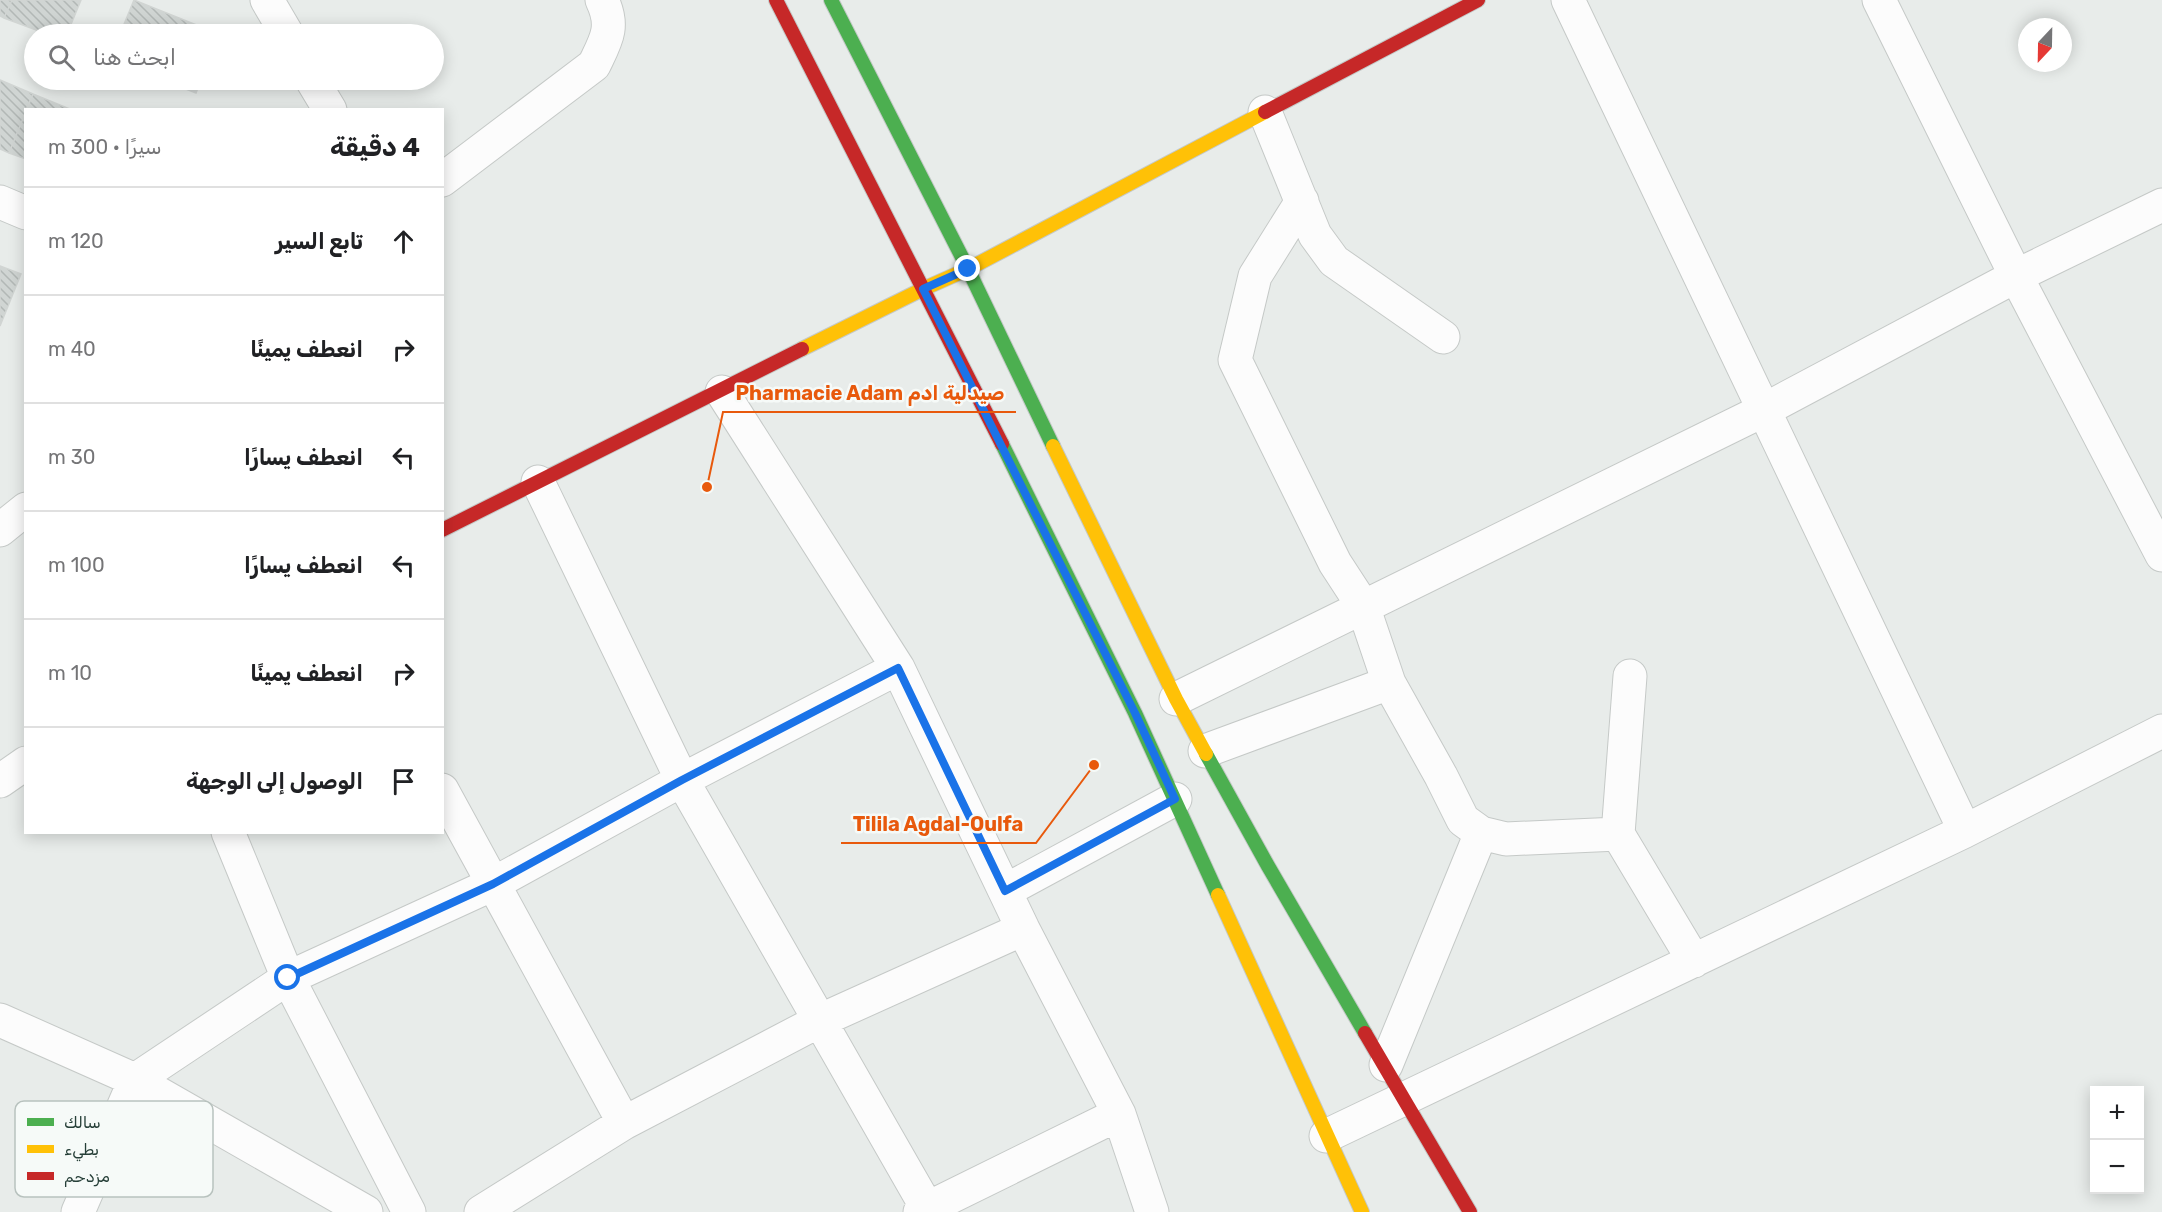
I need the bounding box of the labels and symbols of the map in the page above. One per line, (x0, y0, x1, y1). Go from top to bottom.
north arrow (2018, 18, 2072, 72)
route end (954, 255, 980, 281)
callout: Pharmacie Adam صيدلية ادم (723, 374, 1016, 412)
text: Pharmacie Adam صيدلية ادم (736, 381, 1004, 406)
callout: Tilila Agdal-Oulfa (841, 805, 1036, 843)
text: Tilila Agdal-Oulfa (853, 812, 1023, 836)
route start (274, 964, 300, 990)
legend (15, 1101, 213, 1197)
text: سالك (64, 1113, 101, 1132)
text: بطيء (64, 1140, 99, 1162)
text: مزدحم (64, 1167, 110, 1187)

